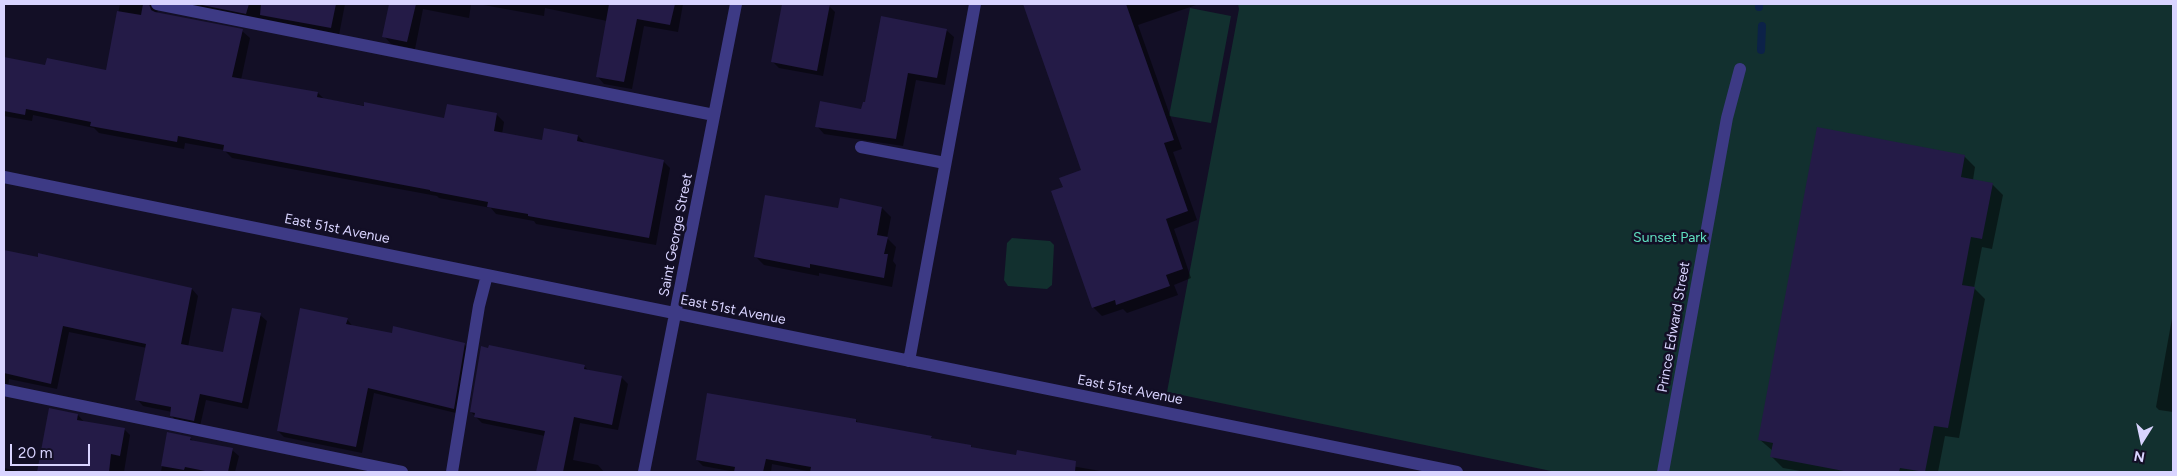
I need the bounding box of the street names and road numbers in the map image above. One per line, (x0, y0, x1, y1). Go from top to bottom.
street label: Saint George Street (656, 172, 696, 298)
street label: East 51st Avenue (283, 211, 391, 247)
street label: Prince Edward Street (1654, 260, 1694, 394)
street label: East 51st Avenue (679, 292, 787, 328)
street label: East 51st Avenue (1076, 372, 1184, 408)

